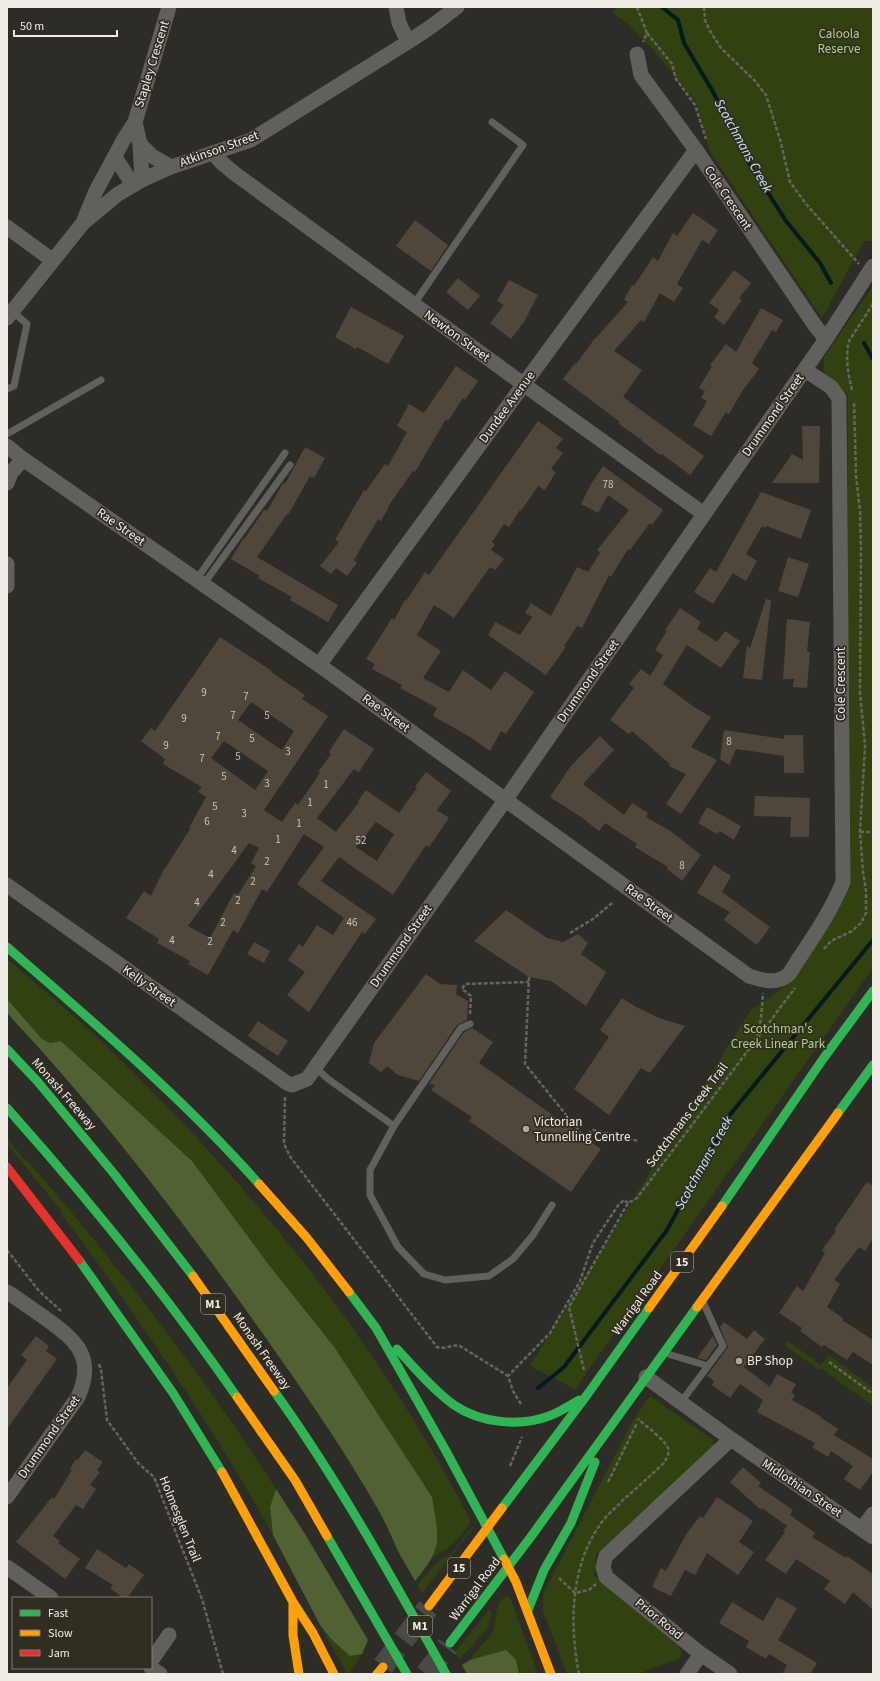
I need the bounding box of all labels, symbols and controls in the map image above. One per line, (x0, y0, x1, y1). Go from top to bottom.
scale bar (14, 12, 117, 38)
text: 50 m (20, 18, 44, 35)
street label: Stapley Crescent (130, 18, 174, 110)
park label: Caloola Reserve (818, 25, 860, 58)
water label: Scotchmans Creek (709, 95, 777, 197)
street label: Atkinson Street (177, 126, 262, 172)
street label: Cole Crescent (700, 162, 757, 234)
street label: Newton Street (420, 306, 494, 367)
street label: Dundee Avenue (475, 367, 539, 447)
street label: Drummond Street (738, 369, 809, 460)
house number: 78 (603, 477, 614, 492)
street label: Rae Street (93, 504, 149, 551)
street label: Drummond Street (553, 635, 624, 726)
street label: Cole Crescent (832, 646, 850, 721)
house number: 9 (201, 685, 207, 700)
house number: 7 (243, 689, 249, 704)
street label: Rae Street (358, 689, 414, 737)
house number: 7 (230, 708, 236, 723)
house number: 5 (264, 708, 270, 723)
house number: 9 (181, 711, 187, 726)
house number: 7 (215, 729, 221, 744)
house number: 5 (249, 731, 255, 746)
house number: 8 (726, 734, 732, 749)
house number: 9 (163, 738, 169, 753)
house number: 3 (285, 744, 291, 759)
house number: 5 (235, 749, 241, 764)
house number: 7 (199, 751, 205, 766)
house number: 5 (221, 769, 227, 784)
house number: 3 (264, 776, 270, 791)
house number: 1 (323, 777, 329, 792)
house number: 1 (307, 795, 313, 810)
house number: 5 (212, 799, 218, 814)
house number: 3 (241, 806, 247, 821)
house number: 6 (204, 814, 210, 829)
house number: 1 (296, 816, 302, 831)
house number: 1 (275, 832, 281, 847)
house number: 52 (356, 833, 366, 848)
house number: 4 (231, 843, 237, 858)
house number: 2 (264, 854, 270, 869)
house number: 8 (679, 858, 685, 873)
house number: 4 (208, 867, 214, 882)
house number: 2 (250, 874, 256, 889)
street label: Rae Street (621, 879, 677, 927)
house number: 2 (235, 893, 241, 908)
house number: 4 (194, 895, 200, 910)
street label: Drummond Street (366, 900, 437, 991)
house number: 2 (220, 915, 226, 930)
house number: 46 (347, 915, 358, 930)
house number: 4 (169, 933, 175, 948)
house number: 2 (207, 934, 213, 949)
street label: Kelly Street (119, 961, 180, 1011)
park label: Scotchman's Creek Linear Park (731, 1020, 826, 1053)
street label: Monash Freeway (27, 1054, 101, 1134)
street label: Scotchmans Creek Trail (643, 1060, 731, 1170)
place label: Victorian Tunnelling Centre (534, 1113, 630, 1146)
water label: Scotchmans Creek (671, 1113, 737, 1213)
marker: Victorian Tunnelling Centre (521, 1124, 531, 1134)
road number: 15 (671, 1252, 693, 1272)
street label: Warrigal Road (608, 1267, 666, 1339)
road number: M1 (201, 1294, 225, 1314)
street label: Monash Freeway (229, 1309, 295, 1393)
place label: BP Shop (747, 1352, 793, 1370)
marker: BP Shop (734, 1356, 744, 1366)
street label: Drummond Street (14, 1391, 85, 1482)
street label: Midlothian Street (758, 1454, 846, 1522)
street label: Holmesglen Trail (155, 1473, 205, 1565)
street label: Warrigal Road (445, 1553, 505, 1625)
road number: 15 (448, 1558, 470, 1578)
street label: Prior Road (631, 1594, 687, 1644)
legend (12, 1597, 152, 1669)
text: Fast (48, 1605, 68, 1622)
road number: M1 (408, 1616, 432, 1636)
text: Slow (48, 1625, 73, 1642)
text: Jam (48, 1645, 70, 1662)

